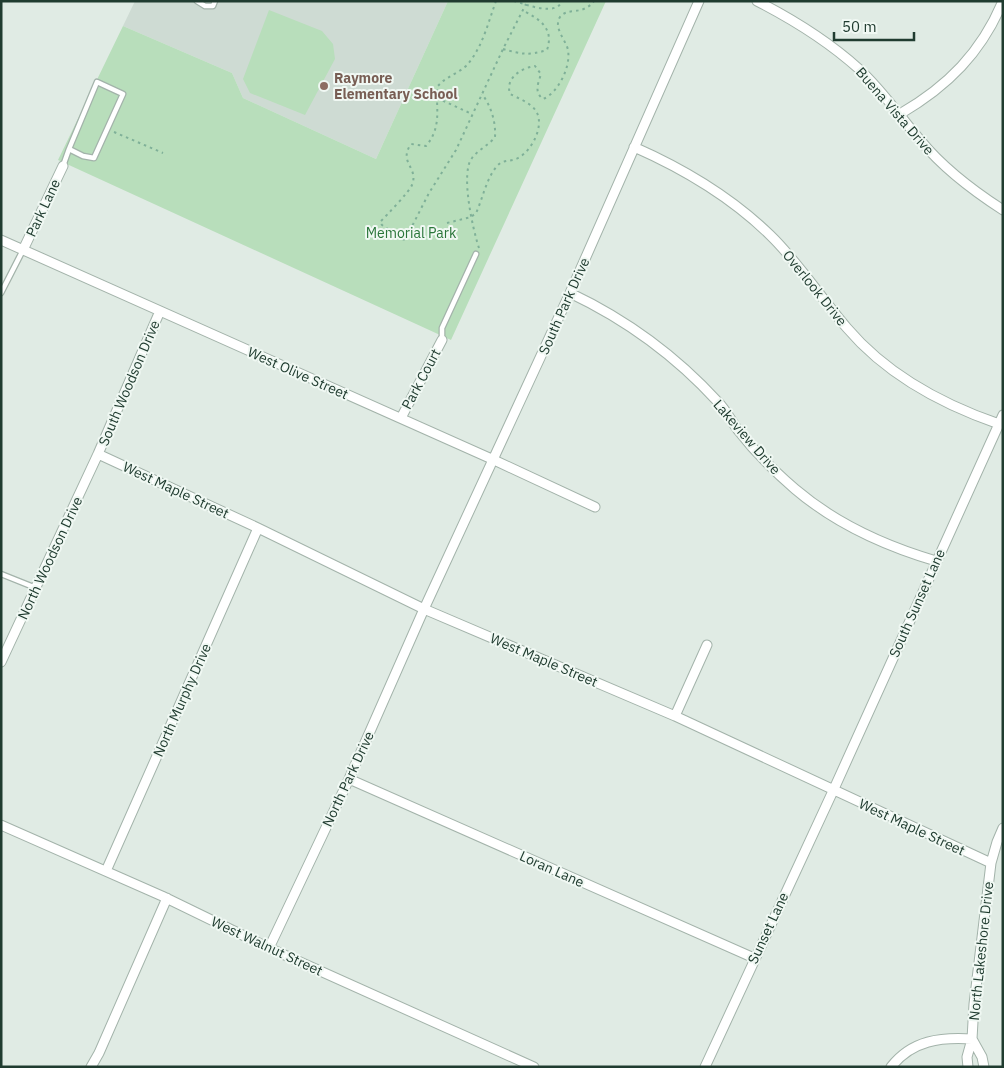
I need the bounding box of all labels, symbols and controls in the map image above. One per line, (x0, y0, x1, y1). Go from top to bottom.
scale bar (834, 10, 914, 42)
text: 50 m (842, 17, 877, 36)
street label: Buena Vista Drive (852, 63, 938, 159)
place label: Raymore Elementary School (334, 69, 458, 103)
marker: Raymore Elementary School (318, 80, 330, 92)
street label: Park Lane (22, 176, 64, 240)
park label: Memorial Park (366, 224, 457, 242)
street label: Overlook Drive (779, 247, 851, 330)
street label: South Park Drive (535, 254, 594, 357)
street label: South Woodson Drive (94, 317, 164, 448)
street label: West Olive Street (245, 343, 351, 403)
street label: Park Court (398, 345, 445, 412)
street label: Lakeview Drive (709, 396, 785, 479)
street label: West Maple Street (120, 458, 232, 523)
street label: North Woodson Drive (14, 493, 87, 622)
street label: South Sunset Lane (885, 546, 949, 660)
street label: West Maple Street (488, 629, 601, 691)
street label: North Murphy Drive (149, 640, 215, 760)
street label: North Park Drive (318, 728, 378, 830)
street label: West Maple Street (856, 795, 968, 860)
street label: Loran Lane (517, 847, 587, 891)
street label: North Lakeshore Drive (965, 880, 997, 1021)
street label: Sunset Lane (744, 889, 793, 967)
street label: West Walnut Street (208, 912, 326, 980)

